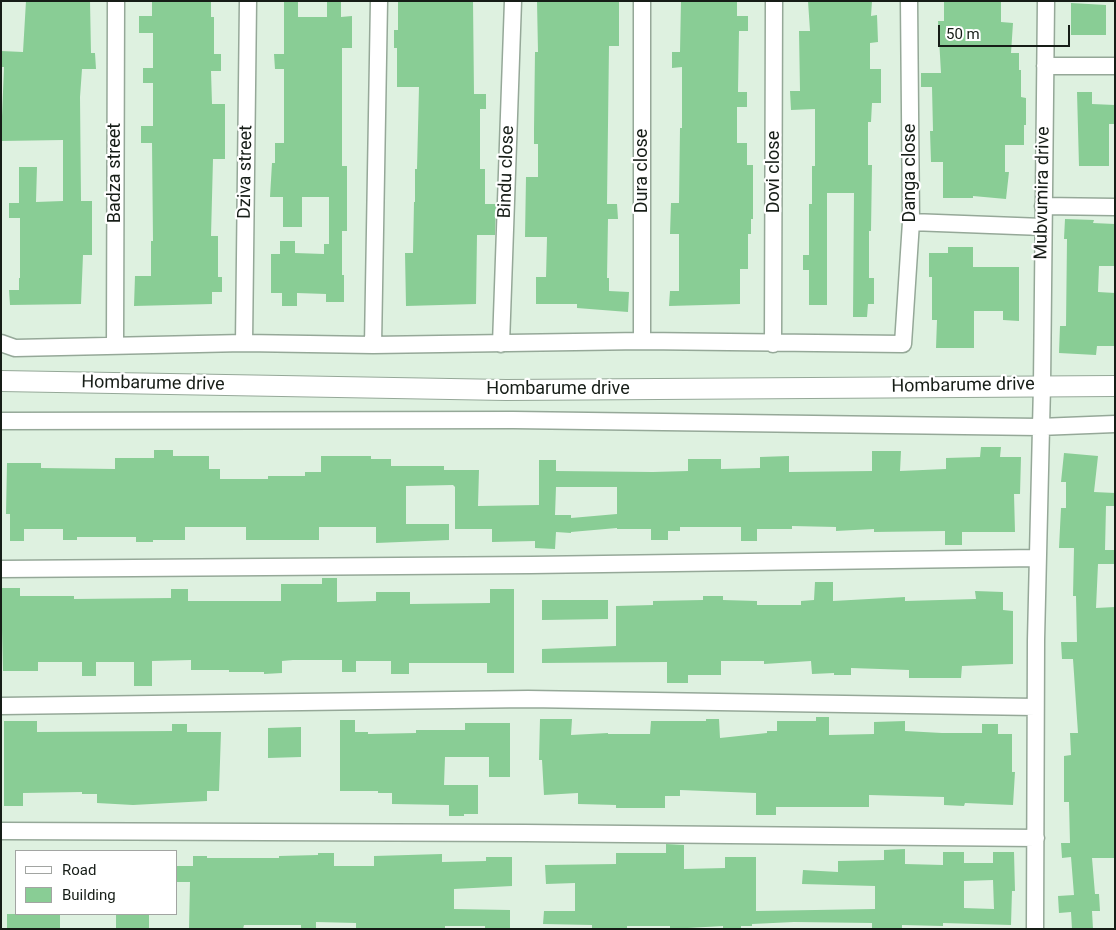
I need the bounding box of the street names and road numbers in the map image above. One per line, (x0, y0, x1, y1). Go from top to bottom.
street label: Badza street (104, 123, 126, 223)
street label: Danga close (899, 124, 921, 222)
street label: Dziva street (234, 125, 258, 219)
street label: Bindu close (495, 125, 519, 219)
street label: Mubvumira drive (1031, 126, 1055, 260)
street label: Dura close (631, 129, 653, 213)
street label: Dovi close (763, 131, 785, 213)
street label: Hombarume drive (81, 372, 225, 396)
street label: Hombarume drive (891, 374, 1035, 398)
street label: Hombarume drive (486, 378, 630, 400)

